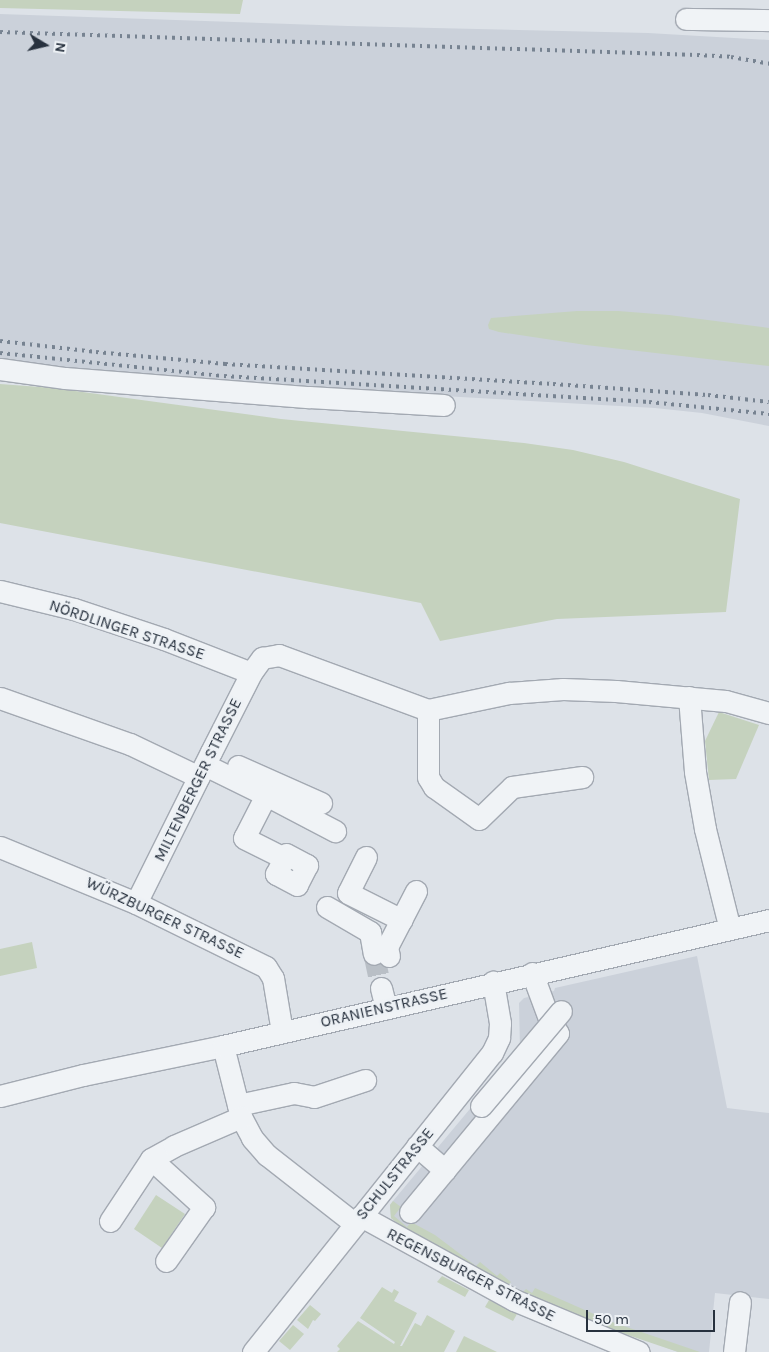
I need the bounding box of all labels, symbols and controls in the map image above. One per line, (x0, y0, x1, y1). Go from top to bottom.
north arrow (20, 20, 70, 70)
text: N (51, 41, 69, 54)
street label: NÖRDLINGER STRASSE (47, 596, 207, 664)
street label: MILTENBERGER STRASSE (150, 695, 246, 865)
street label: WÜRZBURGER STRASSE (83, 873, 247, 963)
street label: ORANIENSTRASSE (319, 984, 449, 1032)
street label: SCHULSTRASSE (352, 1124, 438, 1224)
street label: REGENSBURGER STRASSE (383, 1224, 559, 1326)
scale bar (589, 1300, 718, 1332)
text: 50 m (594, 1310, 629, 1328)

